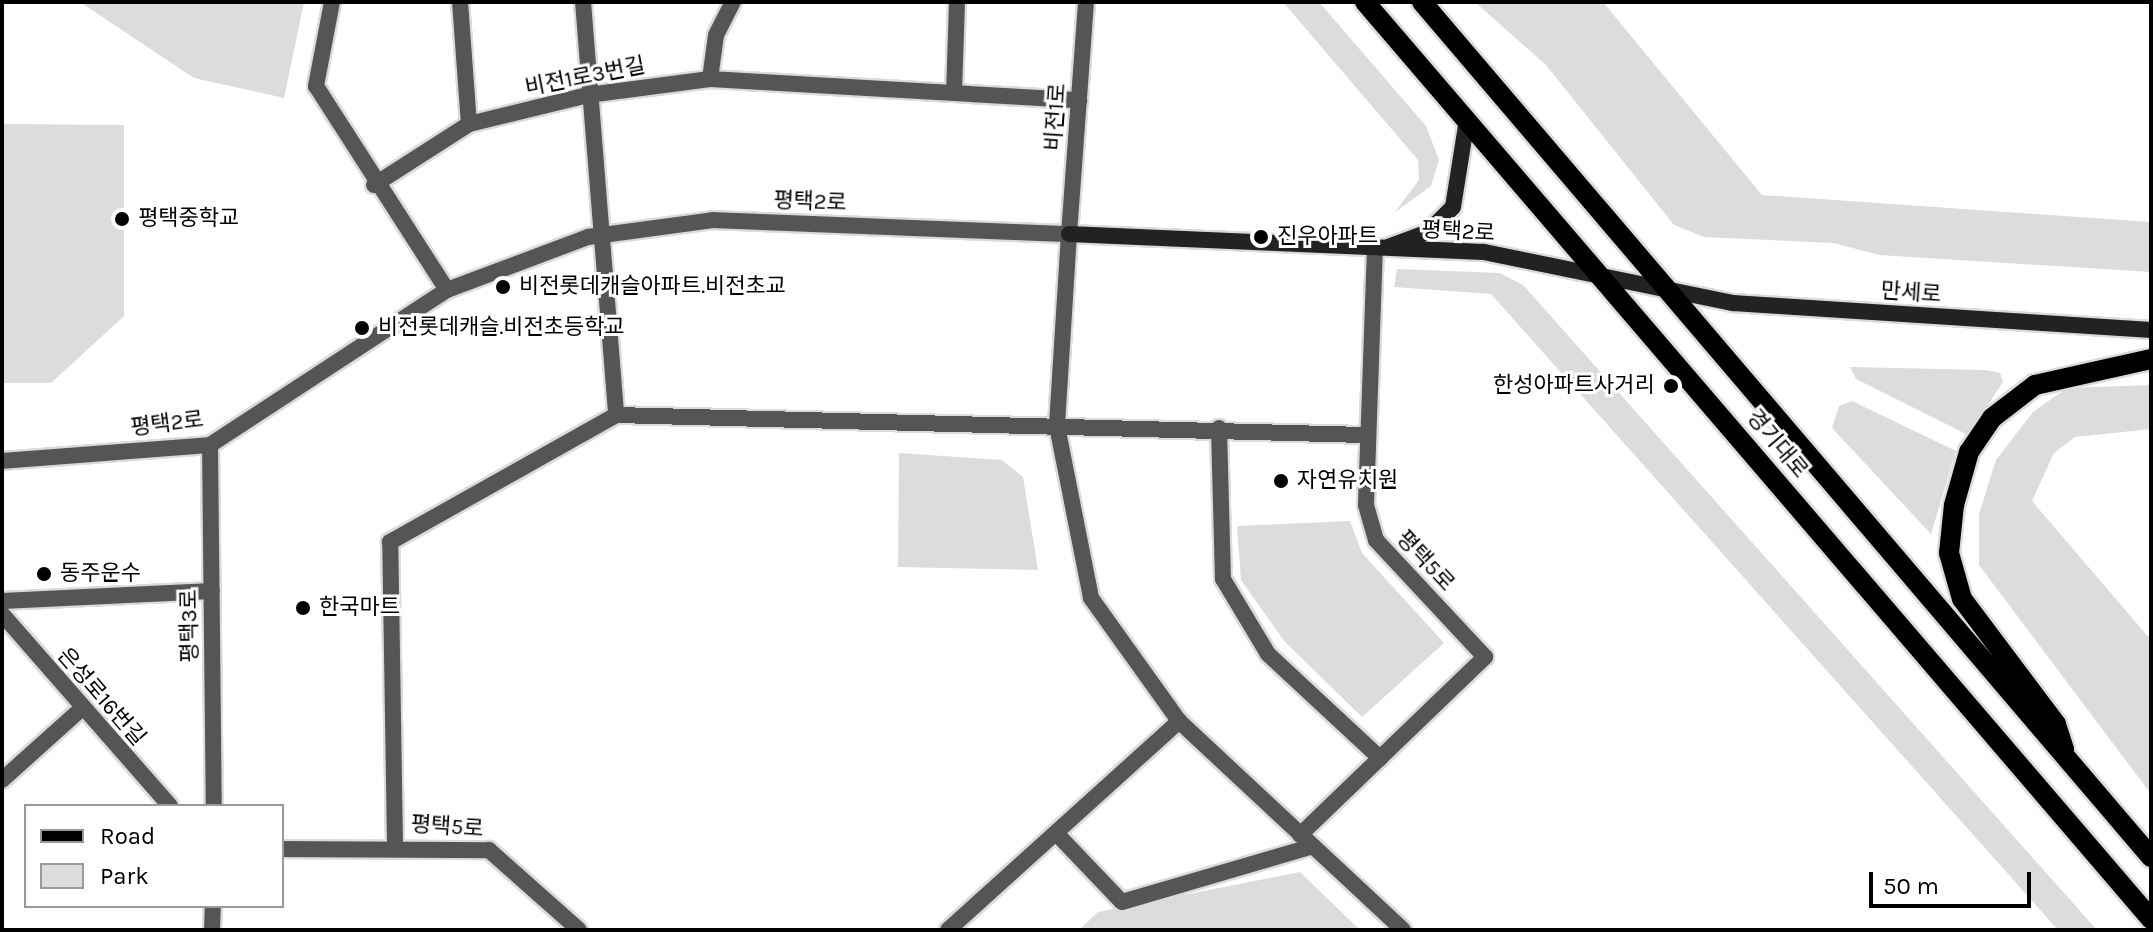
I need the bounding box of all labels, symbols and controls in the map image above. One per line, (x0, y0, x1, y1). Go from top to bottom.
street label: 비전1로3번길 (523, 52, 647, 102)
street label: 비전1로 (1040, 82, 1072, 152)
street label: 평택2로 (773, 188, 847, 216)
place label: 평택중학교 (138, 206, 239, 232)
marker: 평택중학교 (113, 210, 131, 228)
street label: 평택2로 (1421, 217, 1495, 247)
place label: 진우아파트 (1277, 224, 1378, 250)
marker: 진우아파트 (1252, 228, 1270, 246)
place label: 비전롯데캐슬아파트.비전초교 (519, 274, 786, 300)
marker: 비전롯데캐슬아파트.비전초교 (494, 278, 512, 296)
street label: 만세로 (1880, 278, 1942, 308)
place label: 비전롯데캐슬.비전초등학교 (378, 315, 625, 341)
marker: 비전롯데캐슬.비전초등학교 (353, 319, 371, 337)
place label: 한성아파트사거리 (1493, 373, 1655, 399)
marker: 한성아파트사거리 (1662, 377, 1680, 395)
street label: 경기대로 (1741, 405, 1813, 483)
street label: 평택2로 (129, 406, 205, 442)
place label: 자연유치원 (1297, 468, 1398, 494)
marker: 자연유치원 (1272, 472, 1290, 490)
street label: 평택5로 (1390, 525, 1460, 597)
place label: 동주운수 (60, 561, 141, 587)
marker: 동주운수 (35, 565, 53, 583)
street label: 평택3로 (176, 589, 204, 663)
place label: 한국마트 (319, 595, 400, 621)
marker: 한국마트 (294, 599, 312, 617)
street label: 은성로16번길 (51, 643, 151, 751)
legend (24, 804, 284, 908)
street label: 평택5로 (410, 811, 484, 843)
text: Road (100, 822, 155, 850)
scale bar (1873, 856, 2035, 906)
text: Park (100, 862, 149, 890)
text: 50 m (1883, 872, 1939, 900)

